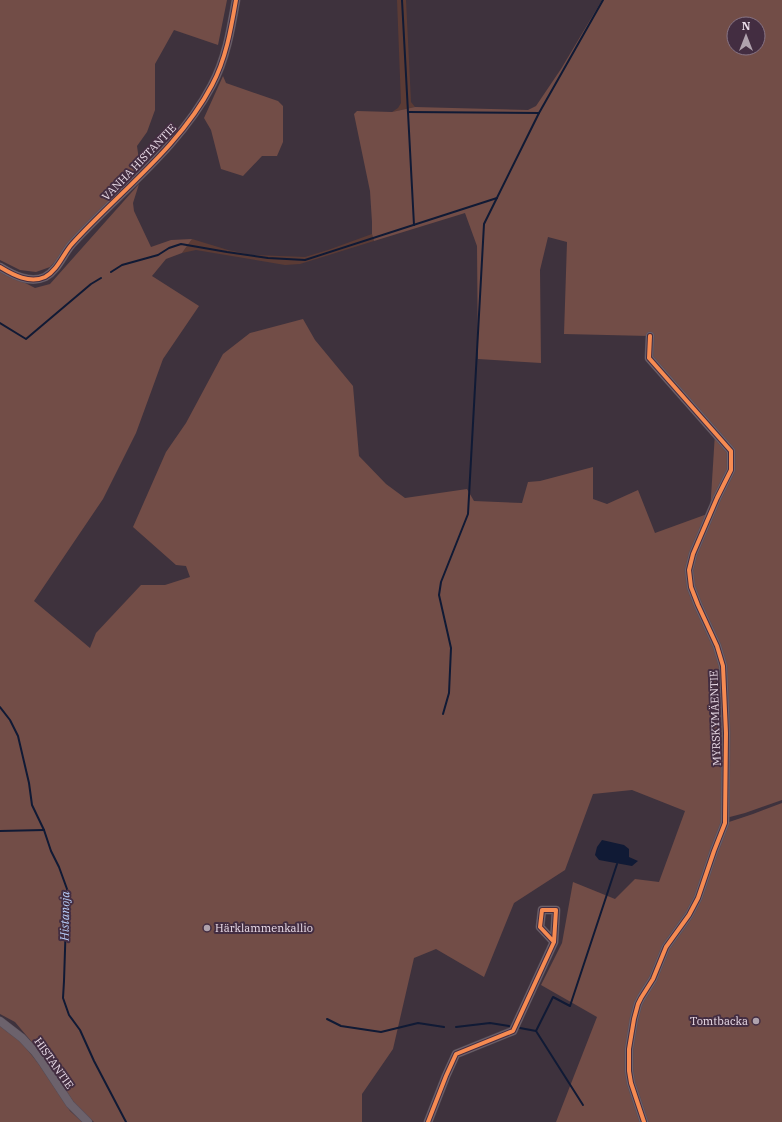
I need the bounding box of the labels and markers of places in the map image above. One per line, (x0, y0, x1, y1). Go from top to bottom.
place label: Härklammenkallio (215, 921, 313, 935)
marker: Härklammenkallio (202, 923, 212, 933)
place label: Tomtbacka (690, 1014, 748, 1028)
marker: Tomtbacka (751, 1016, 761, 1026)

